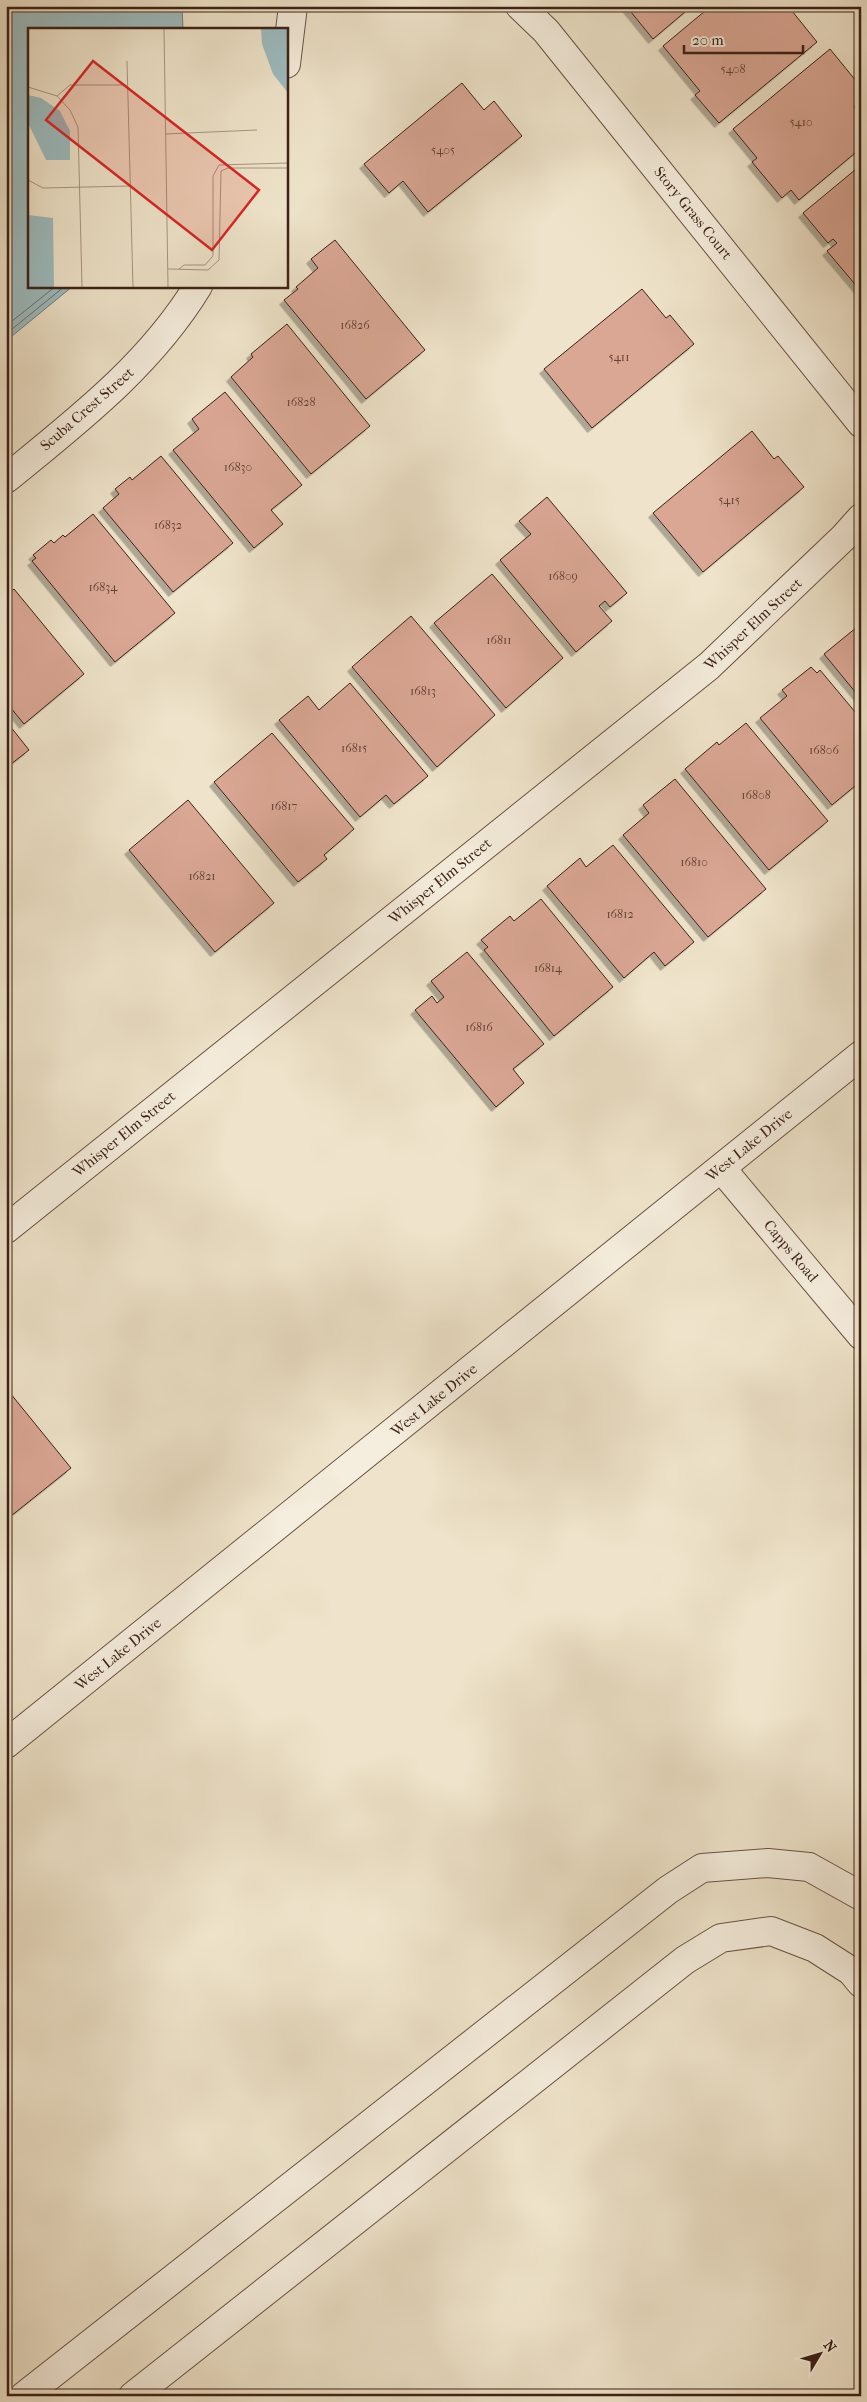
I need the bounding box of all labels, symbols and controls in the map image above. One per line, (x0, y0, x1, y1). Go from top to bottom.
scale bar (684, 22, 803, 54)
inset map (28, 28, 288, 288)
text: 20 m (692, 31, 724, 49)
house number: 5408 (721, 62, 745, 76)
house number: 5410 (789, 115, 813, 129)
house number: 5405 (431, 143, 455, 157)
street label: Story Grass Court (650, 163, 736, 264)
house number: 16826 (340, 318, 370, 332)
house number: 5411 (609, 350, 629, 364)
street label: Scuba Crest Street (36, 363, 138, 455)
house number: 16828 (287, 395, 315, 409)
house number: 16830 (224, 460, 252, 474)
house number: 5415 (718, 493, 740, 507)
house number: 16832 (154, 518, 182, 532)
house number: 16809 (548, 569, 578, 583)
street label: Whisper Elm Street (700, 574, 806, 675)
house number: 16834 (89, 580, 118, 594)
house number: 16811 (486, 633, 512, 647)
house number: 16813 (410, 684, 436, 698)
house number: 16815 (341, 741, 367, 755)
house number: 16806 (809, 743, 839, 757)
house number: 16808 (741, 788, 771, 802)
house number: 16817 (271, 799, 298, 813)
street label: Whisper Elm Street (384, 834, 495, 929)
house number: 16810 (680, 855, 708, 869)
house number: 16821 (188, 869, 216, 883)
house number: 16812 (606, 907, 634, 921)
house number: 16814 (534, 961, 563, 975)
house number: 16816 (465, 1020, 493, 1034)
street label: Whisper Elm Street (68, 1087, 179, 1182)
street label: West Lake Drive (701, 1104, 796, 1186)
street label: Capps Road (760, 1216, 823, 1286)
street label: West Lake Drive (386, 1359, 481, 1441)
street label: West Lake Drive (70, 1613, 165, 1695)
north arrow (794, 2330, 844, 2380)
text: N (820, 2337, 840, 2356)

